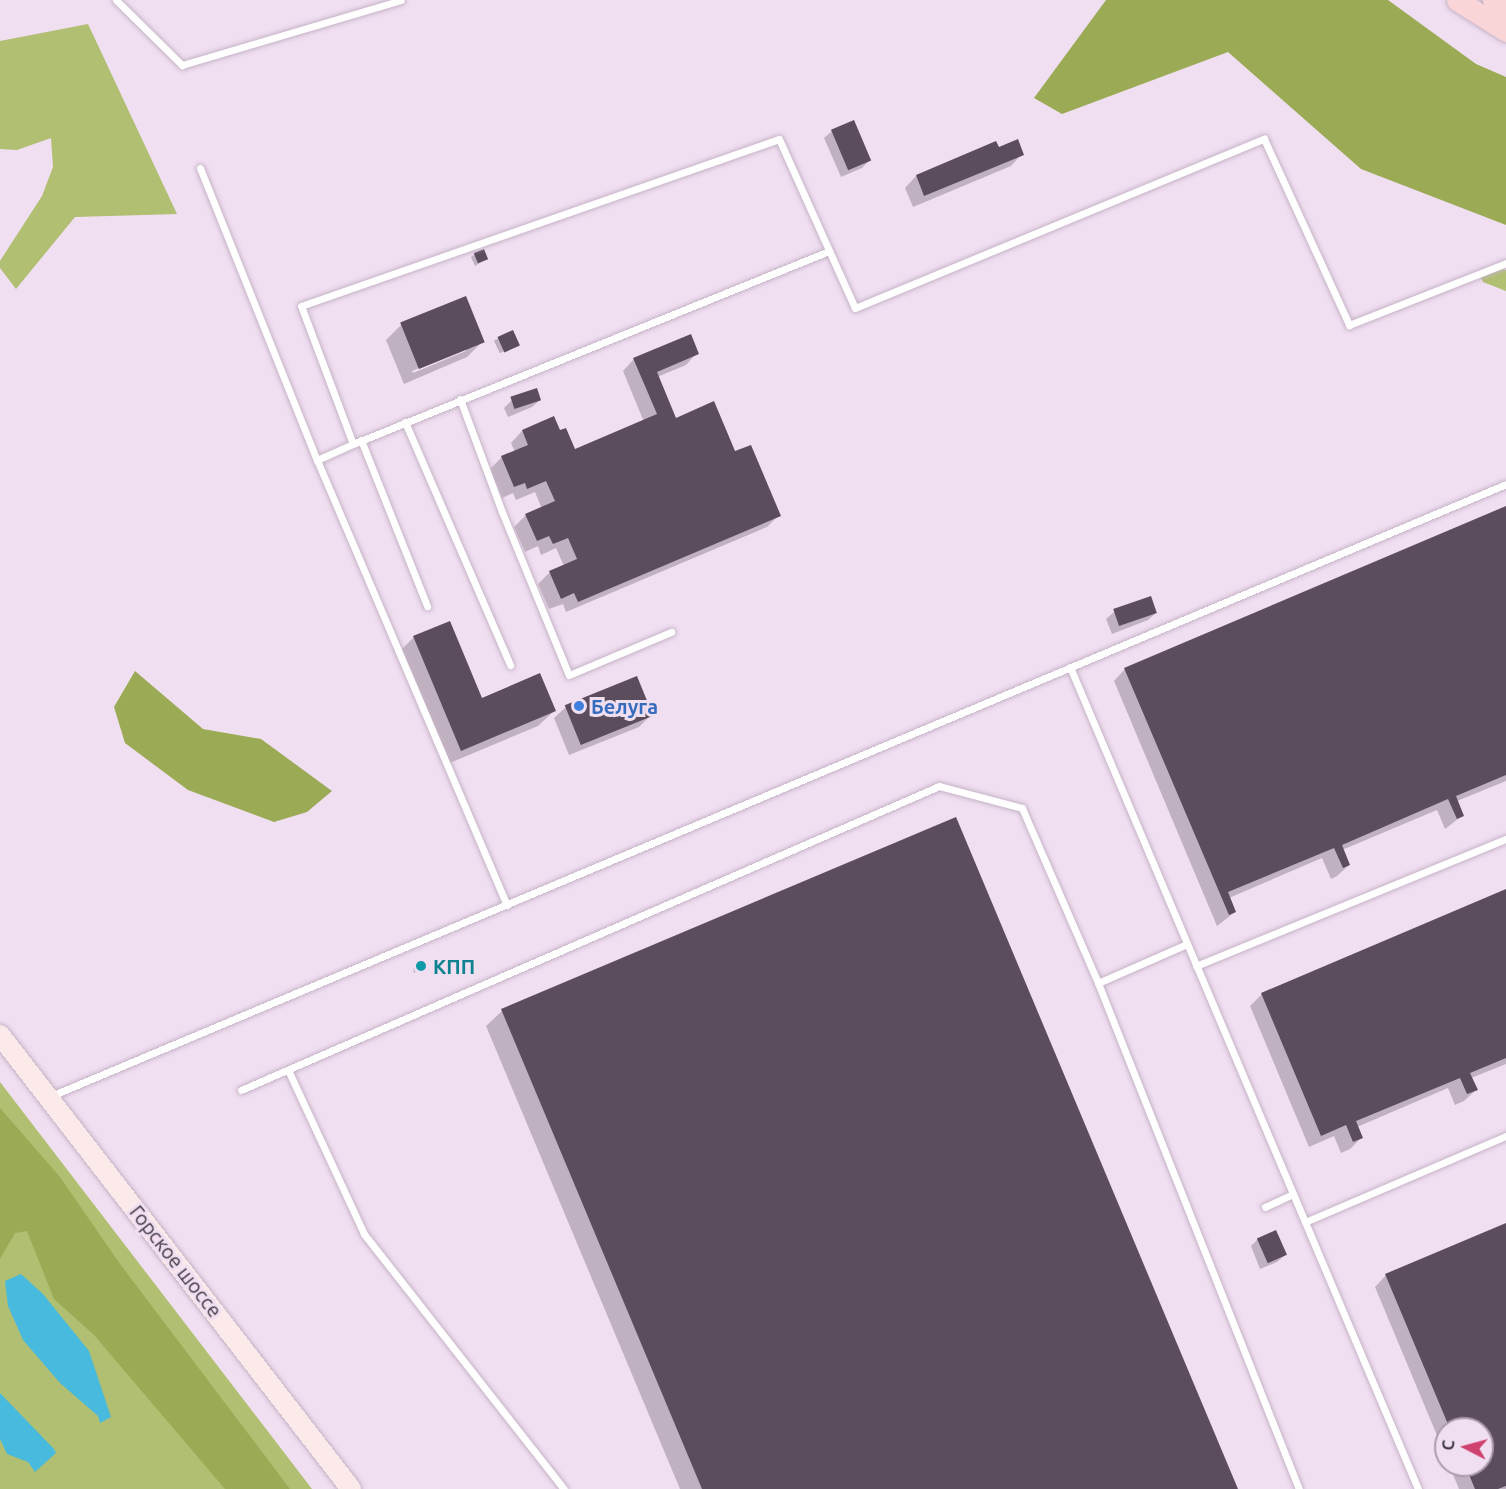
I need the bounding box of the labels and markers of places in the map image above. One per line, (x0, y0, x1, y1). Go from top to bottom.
place label: Белуга (591, 694, 658, 718)
marker: Белуга (572, 699, 586, 713)
place label: КПП (433, 954, 475, 978)
marker: КПП (414, 959, 428, 973)

